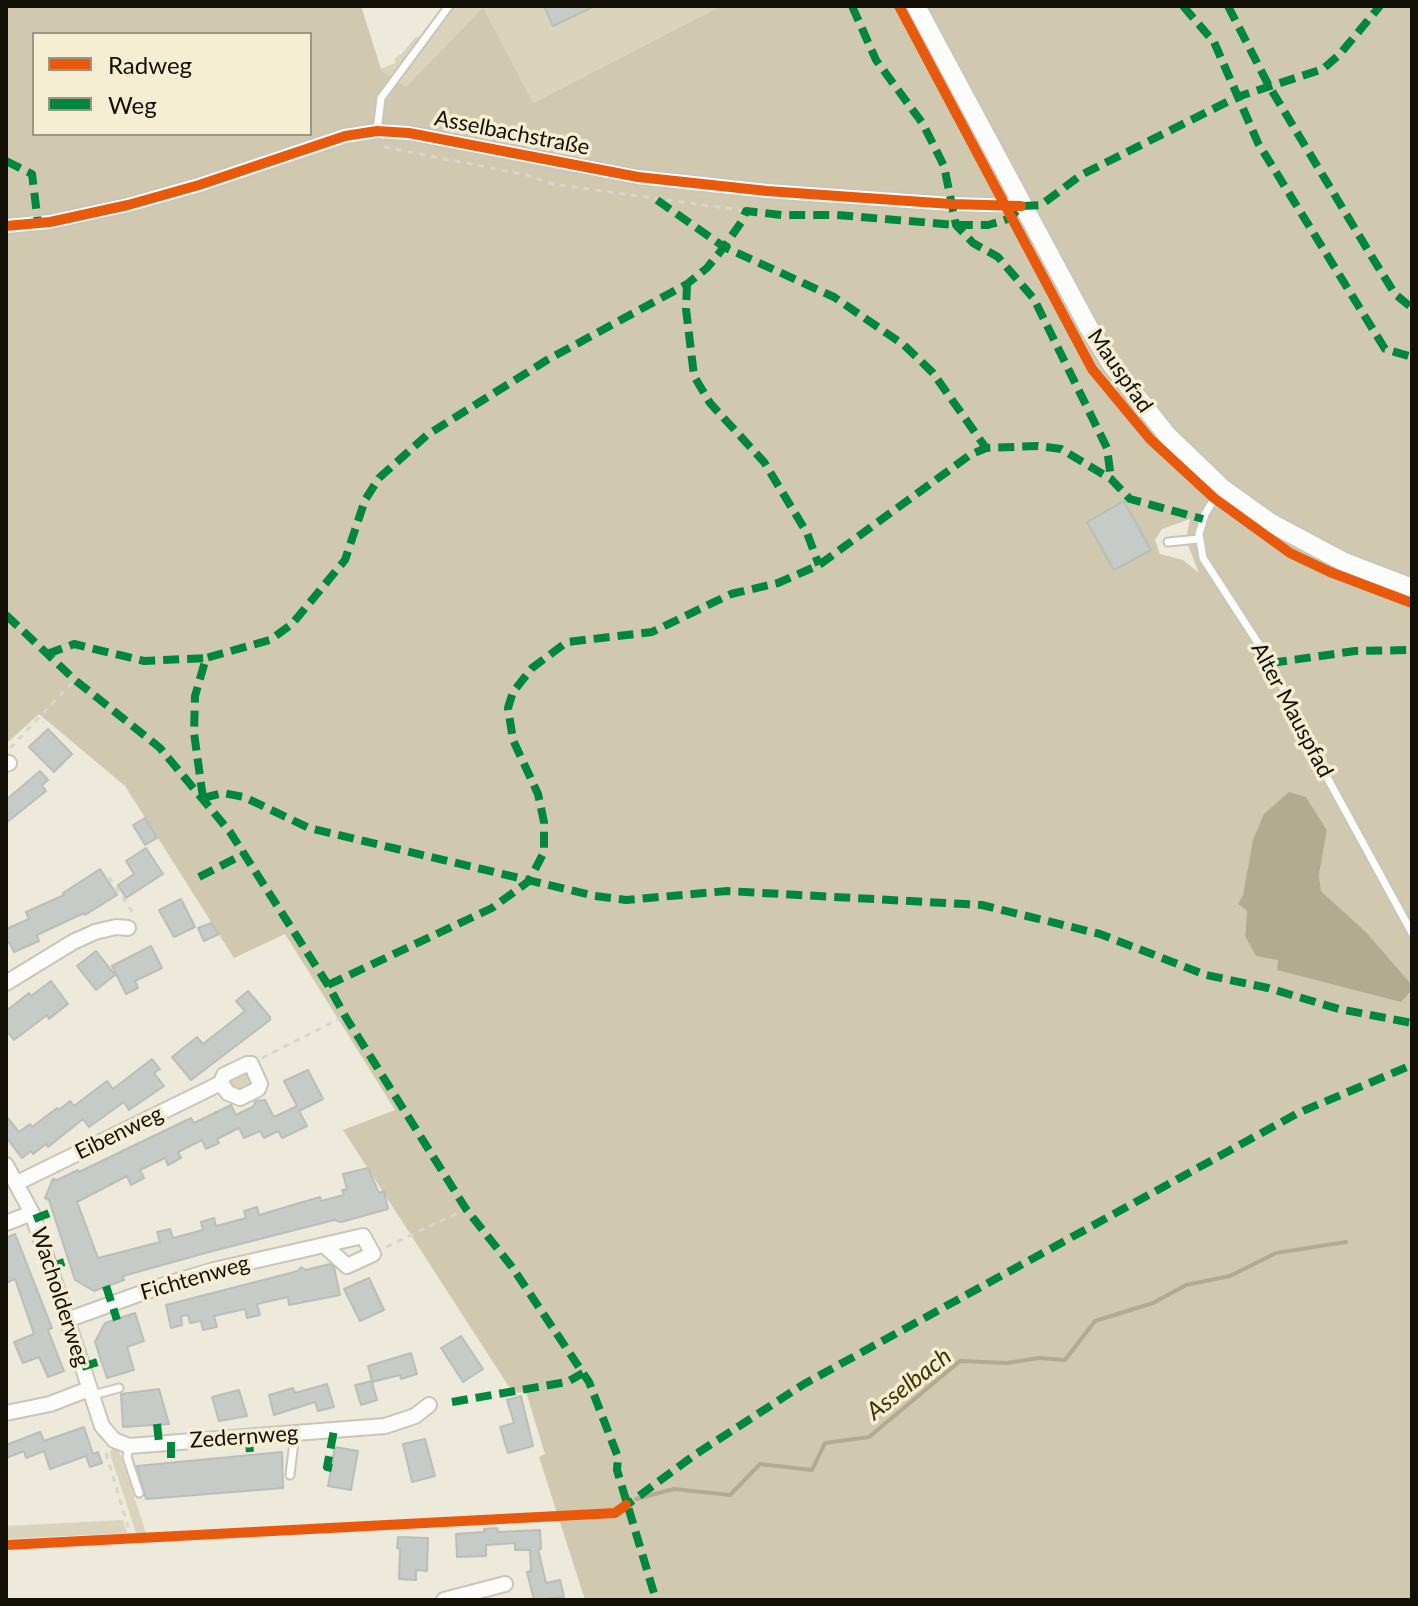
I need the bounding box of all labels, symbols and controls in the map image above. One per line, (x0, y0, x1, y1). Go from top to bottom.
legend (32, 32, 312, 136)
text: Radweg (108, 50, 192, 79)
text: Weg (108, 90, 157, 119)
street label: Asselbachstraße (432, 105, 592, 161)
street label: Mauspfad (1082, 324, 1158, 418)
street label: Alter Mauspfad (1245, 638, 1339, 782)
street label: Eibenweg (71, 1100, 167, 1166)
street label: Wacholderweg (25, 1224, 95, 1370)
street label: Fichtenweg (137, 1250, 253, 1306)
water label: Asselbach (861, 1342, 957, 1426)
street label: Zedernweg (189, 1420, 299, 1454)

